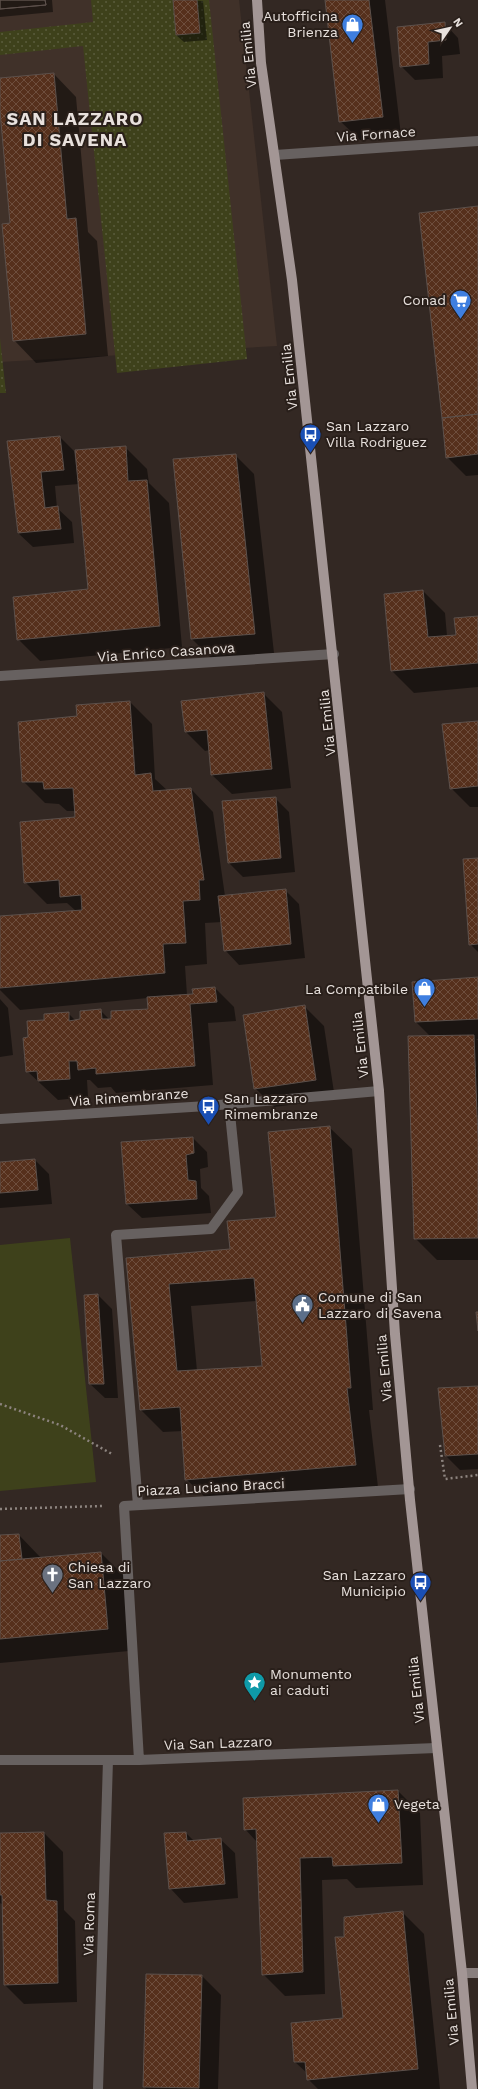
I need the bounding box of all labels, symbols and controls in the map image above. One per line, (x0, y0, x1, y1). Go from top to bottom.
place label: Autofficina Brienza (263, 8, 338, 40)
north arrow (430, 8, 470, 48)
shop icon: Autofficina Brienza (340, 11, 366, 44)
text: N (450, 16, 466, 30)
street label: Via Emilia (237, 21, 259, 89)
district label: SAN LAZZARO DI SAVENA (7, 108, 143, 150)
street label: Via Fornace (336, 123, 416, 145)
supermarket icon: Conad (448, 287, 474, 320)
place label: Conad (403, 292, 446, 308)
street label: Via Emilia (278, 343, 300, 411)
place label: San Lazzaro Villa Rodriguez (326, 418, 427, 450)
bus stop icon: San Lazzaro Villa Rodriguez (298, 421, 324, 454)
street label: Via Enrico Casanova (97, 639, 236, 665)
street label: Via Emilia (316, 689, 338, 757)
shop icon: La Compatibile (411, 976, 437, 1009)
place label: La Compatibile (305, 981, 408, 997)
street label: Via Emilia (349, 1011, 371, 1079)
street label: Via Rimembranze (69, 1085, 189, 1109)
place label: San Lazzaro Rimembranze (224, 1090, 318, 1122)
bus stop icon: San Lazzaro Rimembranze (195, 1093, 221, 1126)
place label: Comune di San Lazzaro di Savena (318, 1289, 442, 1321)
public building icon: Comune di San Lazzaro di Savena (289, 1292, 315, 1325)
street label: Via Emilia (373, 1334, 395, 1402)
street label: Piazza Luciano Bracci (137, 1475, 285, 1499)
place label: Chiesa di San Lazzaro (68, 1559, 151, 1591)
church icon: Chiesa di San Lazzaro (39, 1562, 65, 1595)
place label: San Lazzaro Municipio (323, 1567, 406, 1599)
bus stop icon: San Lazzaro Municipio (408, 1570, 434, 1603)
street label: Via Emilia (405, 1656, 427, 1724)
place label: Monumento ai caduti (270, 1666, 352, 1698)
place icon: Monumento ai caduti (241, 1669, 267, 1702)
street label: Via San Lazzaro (164, 1733, 272, 1753)
shop icon: Vegeta (366, 1791, 392, 1824)
place label: Vegeta (394, 1796, 440, 1812)
street label: Via Roma (80, 1892, 98, 1956)
street label: Via Emilia (440, 1978, 462, 2046)

